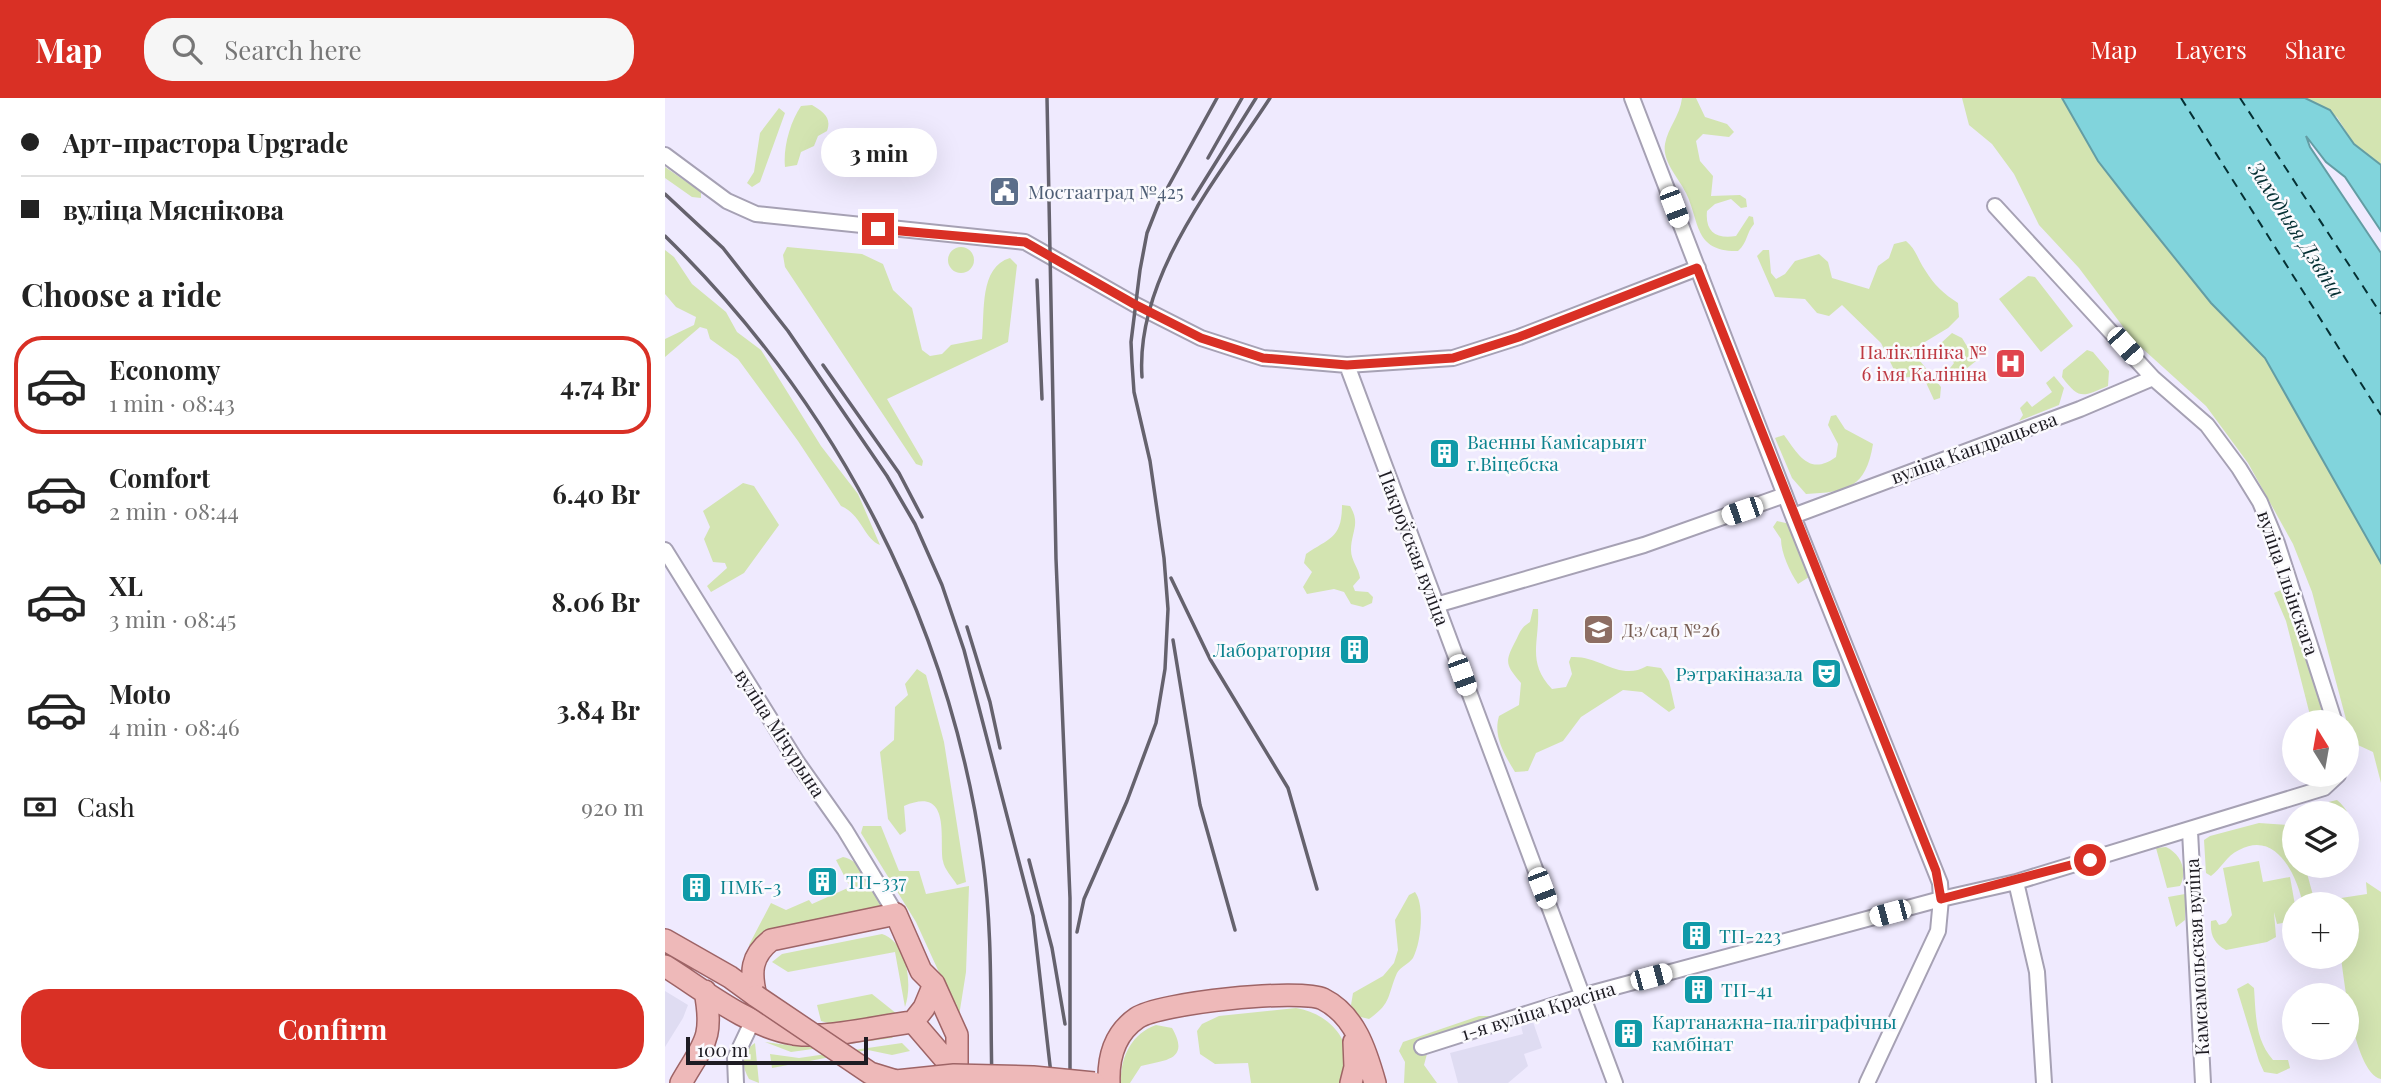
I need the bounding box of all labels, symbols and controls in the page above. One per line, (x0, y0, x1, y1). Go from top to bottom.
search box (144, 18, 634, 81)
text: Map (35, 27, 102, 71)
icon: search (168, 30, 206, 68)
text: Search here (224, 32, 362, 67)
text: Map (2091, 33, 2137, 65)
text: Layers (2175, 33, 2247, 65)
text: Share (2285, 33, 2346, 65)
text: Арт-прастора Upgrade (63, 125, 348, 160)
callout: 3 min (820, 128, 936, 176)
text: 3 min (850, 137, 908, 168)
water label: Заходняя Дзвіна (2243, 155, 2352, 302)
public building icon: Мостаатрад №425 (988, 175, 1022, 209)
place label: Мостаатрад №425 (1028, 178, 1184, 204)
car (1657, 184, 1692, 230)
text: вуліца Мяснікова (63, 192, 284, 227)
route end (862, 213, 894, 245)
text: Choose a ride (21, 272, 222, 315)
car (2104, 323, 2147, 369)
place label: Паліклініка № 6 імя Калініна (1859, 338, 1988, 386)
hospital icon: Паліклініка № 6 імя Калініна (1993, 346, 2027, 380)
text: Economy (109, 352, 220, 387)
icon: car (25, 354, 88, 417)
text: 4.74 Br (560, 368, 640, 403)
text: 1 min · 08:43 (109, 387, 235, 418)
street label: вуліца Кандрацьева (1887, 405, 2061, 489)
place label: Ваенны Камісарыят г.Віцебска (1467, 428, 1647, 476)
building icon: Ваенны Камісарыят г.Віцебска (1427, 436, 1461, 470)
text: Comfort (109, 460, 210, 495)
icon: car (25, 462, 88, 525)
street label: Пакроўская вуліца (1373, 466, 1457, 630)
text: 6.40 Br (552, 476, 640, 511)
car (1719, 494, 1766, 528)
text: 2 min · 08:44 (109, 495, 239, 526)
street label: вуліца Ільінскага (2252, 507, 2326, 659)
text: XL (109, 568, 143, 603)
icon: car (25, 570, 88, 633)
text: 8.06 Br (551, 584, 640, 619)
text: 3 min · 08:45 (109, 603, 236, 634)
school or university icon: Дз/сад №26 (1582, 613, 1616, 647)
place label: Дз/сад №26 (1622, 616, 1720, 642)
building icon: Лаборатория (1337, 633, 1371, 667)
place label: Лаборатория (1212, 636, 1331, 662)
car (1445, 652, 1480, 698)
theatre icon: Рэтракіназала (1809, 657, 1843, 691)
place label: Рэтракіназала (1675, 660, 1804, 686)
street label: вуліца Мічурына (729, 663, 833, 802)
text: Moto (109, 676, 171, 711)
icon: car (25, 678, 88, 741)
text: 3.84 Br (557, 692, 640, 727)
north arrow (2282, 710, 2359, 788)
map controls (2282, 710, 2359, 1060)
text: 4 min · 08:46 (109, 711, 240, 742)
icon: cash (21, 788, 59, 826)
text: Cash (77, 789, 135, 824)
text: 920 m (581, 791, 644, 822)
button: layers (2282, 801, 2359, 878)
route start (2074, 844, 2106, 876)
street label: Камсамольская вуліца (2178, 857, 2214, 1056)
building icon: ТП-337 (806, 865, 840, 899)
car (1525, 865, 1560, 911)
place label: ТП-337 (846, 868, 907, 894)
building icon: ПМК-3 (680, 870, 714, 904)
place label: ПМК-3 (720, 873, 781, 899)
button: + (2282, 892, 2359, 969)
car (1867, 897, 1914, 929)
building icon: ТП-223 (1679, 919, 1713, 953)
place label: ТП-223 (1719, 922, 1781, 948)
car (1628, 961, 1675, 993)
building icon: ТП-41 (1681, 973, 1715, 1007)
street label: 1-я вуліца Красіна (1457, 974, 1619, 1046)
place label: ТП-41 (1721, 976, 1773, 1002)
button: − (2282, 983, 2359, 1060)
button: Confirm (21, 989, 644, 1069)
place label: Картанажна-паліграфічны камбінат (1652, 1008, 1897, 1056)
building icon: Картанажна-паліграфічны камбінат (1612, 1016, 1646, 1050)
scale bar (686, 1034, 868, 1066)
text: 100 m (697, 1036, 748, 1062)

